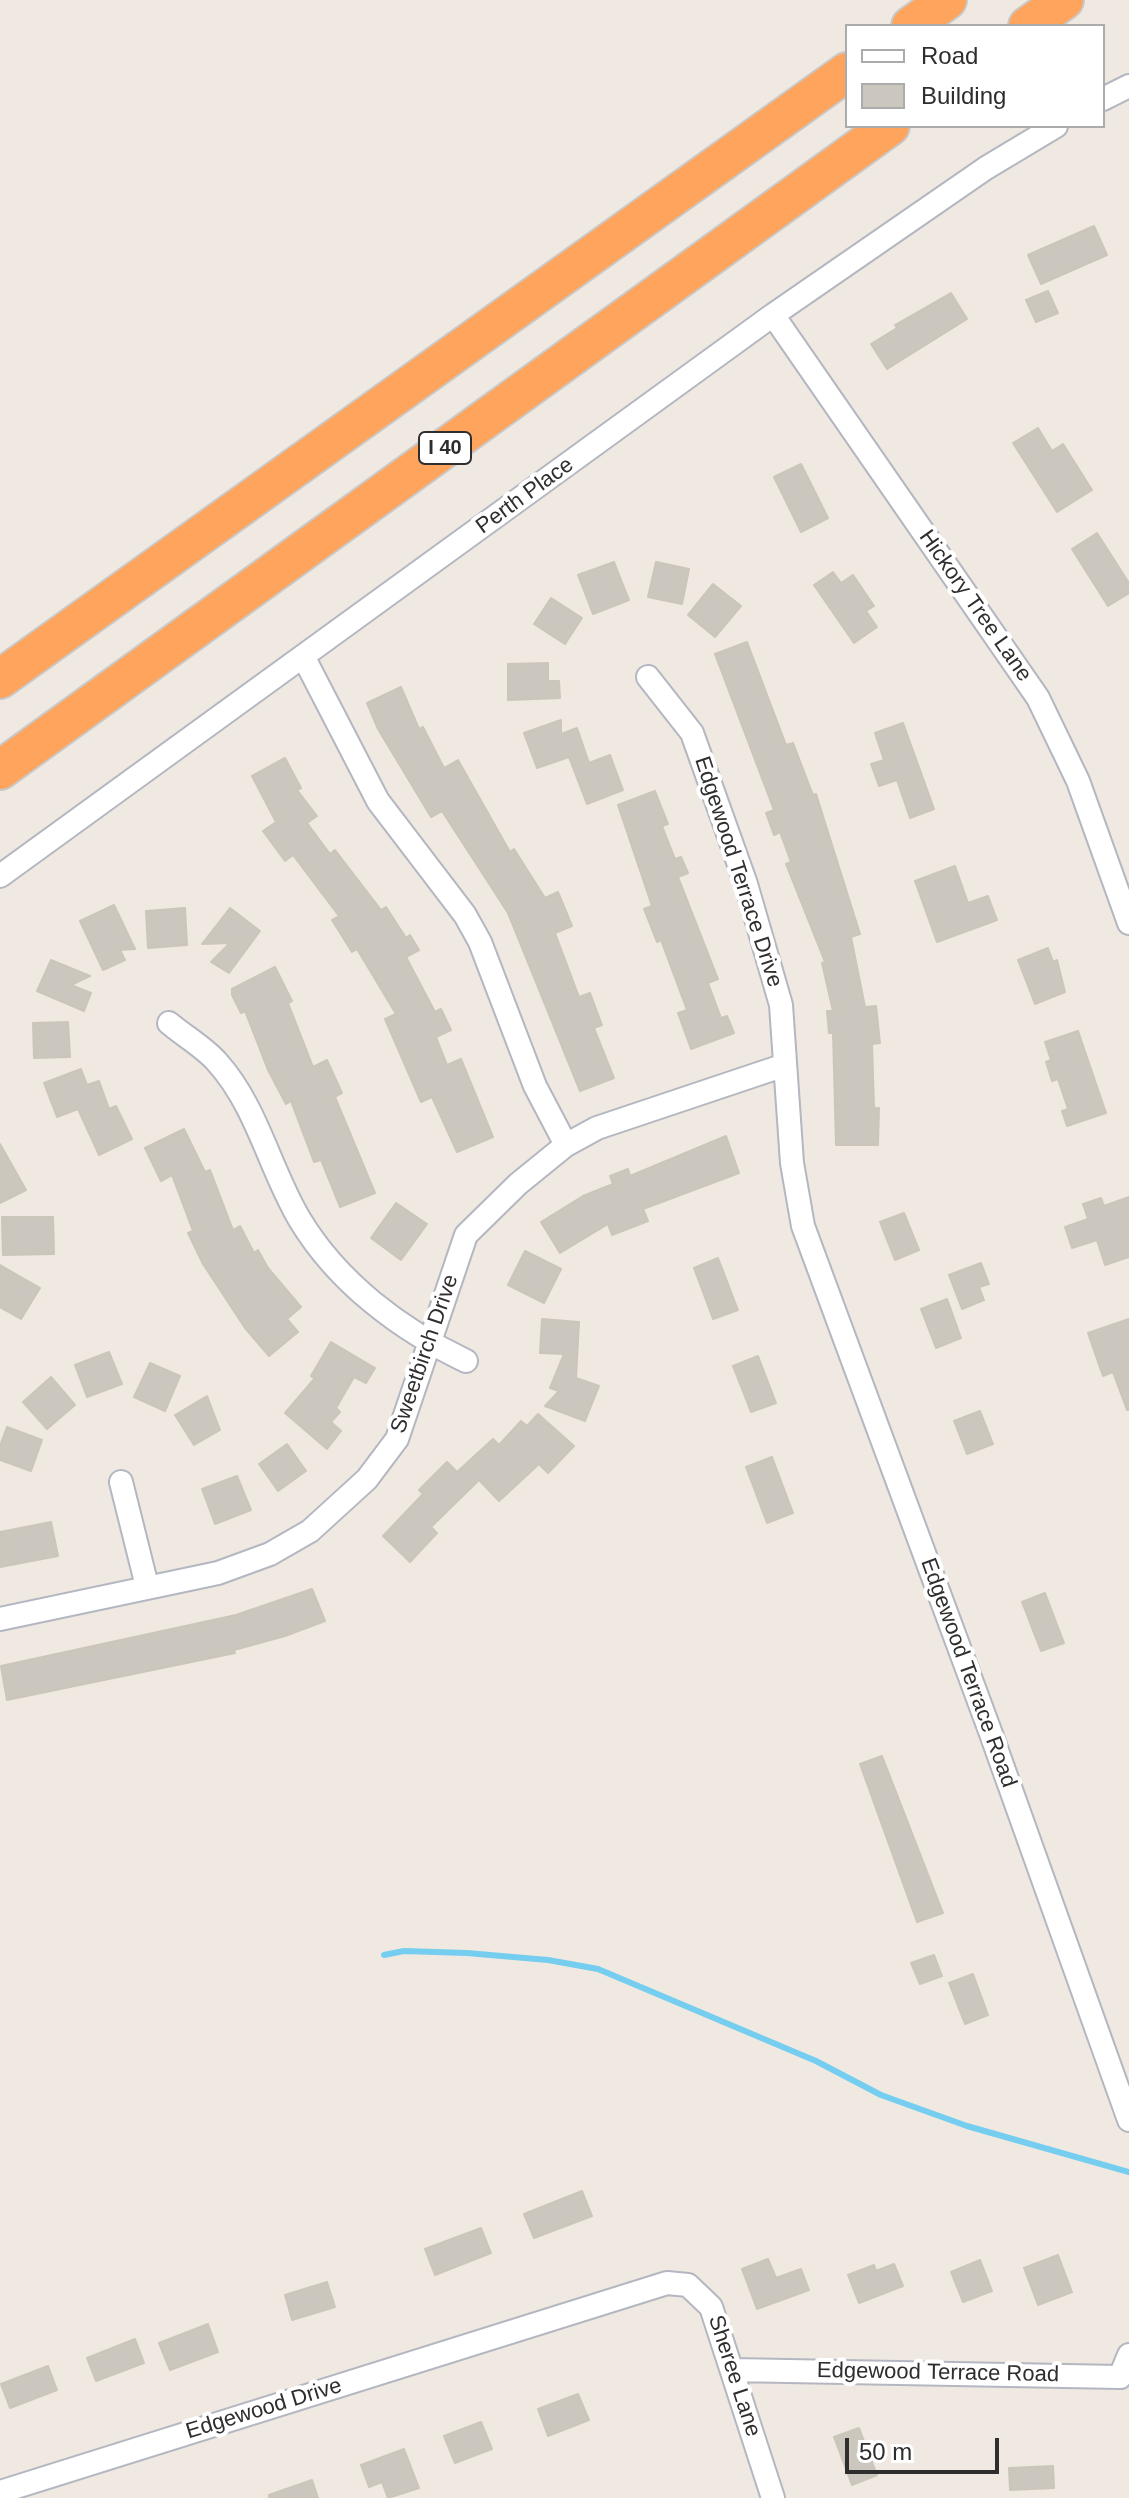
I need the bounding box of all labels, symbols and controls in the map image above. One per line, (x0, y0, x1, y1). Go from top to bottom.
legend (845, 24, 1105, 128)
text: Road (921, 42, 978, 69)
text: Building (921, 82, 1006, 109)
road number: I 40 (419, 432, 471, 464)
street label: Perth Place (471, 452, 579, 540)
street label: Hickory Tree Lane (913, 525, 1037, 687)
street label: Edgewood Terrace Drive (688, 753, 788, 991)
street label: Sweetbirch Drive (385, 1271, 465, 1437)
street label: Edgewood Terrace Road (914, 1555, 1022, 1791)
street label: Sheree Lane (702, 2312, 766, 2440)
street label: Edgewood Terrace Road (817, 2358, 1059, 2388)
street label: Edgewood Drive (183, 2373, 345, 2445)
scale bar (849, 2422, 1003, 2472)
text: 50 m (859, 2438, 912, 2465)

